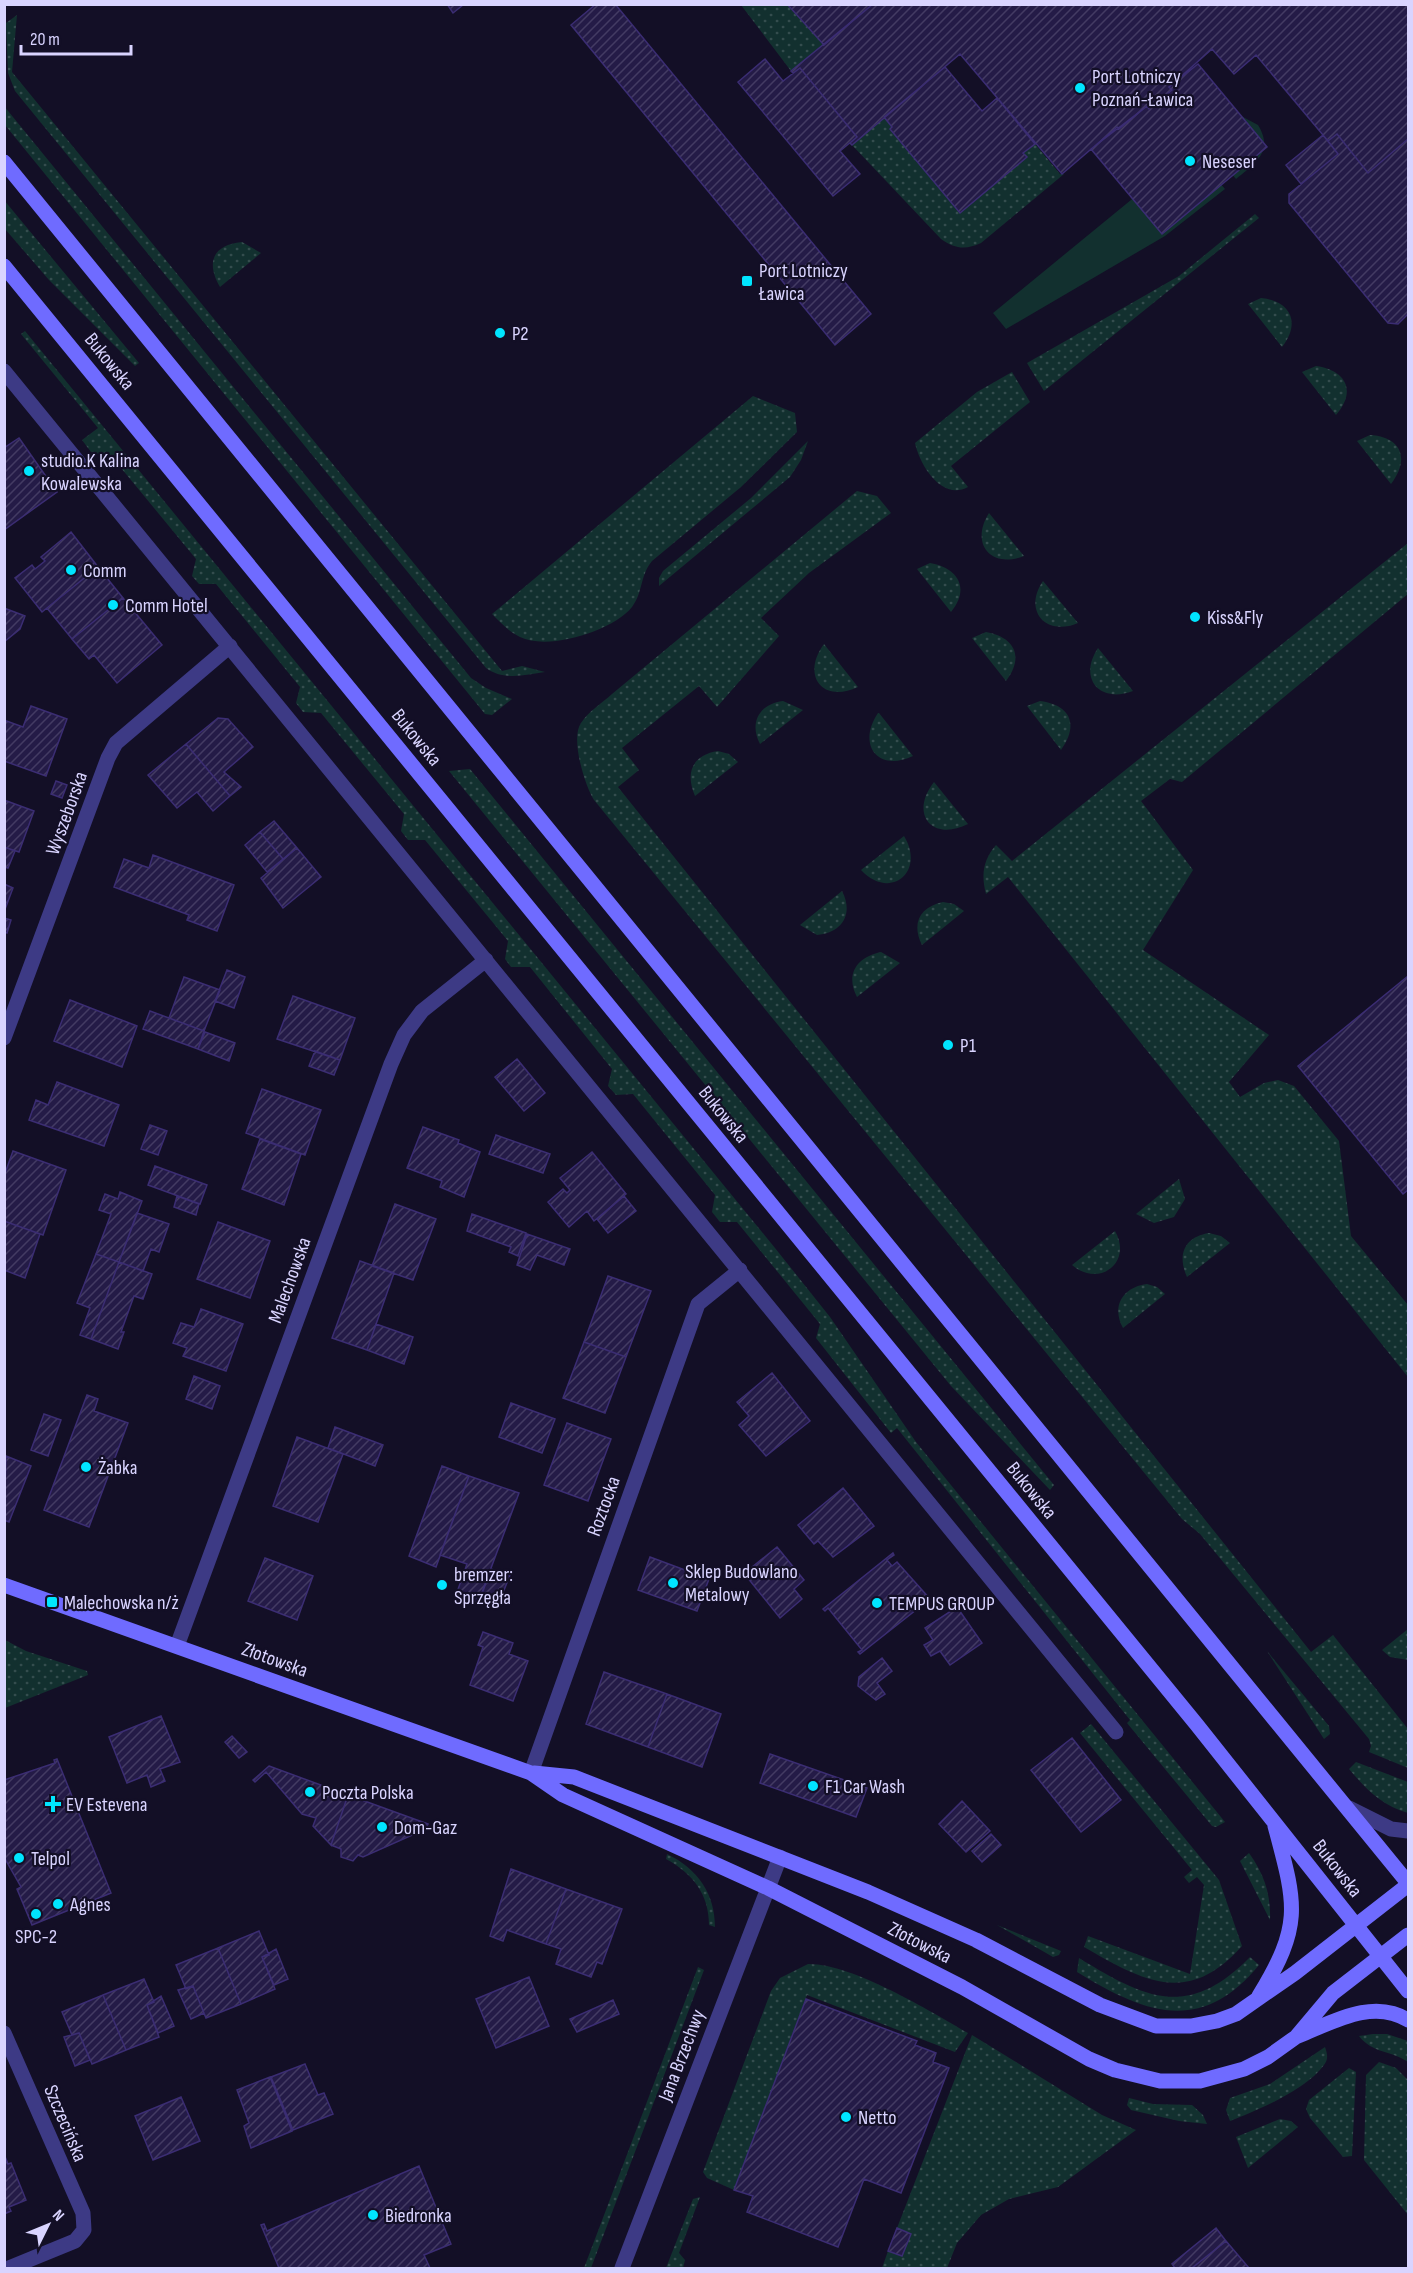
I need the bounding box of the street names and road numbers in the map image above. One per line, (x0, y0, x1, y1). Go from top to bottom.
street label: Bukowska (79, 328, 139, 395)
street label: Bukowska (386, 704, 446, 771)
street label: Wyszeborska (41, 768, 93, 858)
street label: Bukowska (693, 1081, 753, 1148)
street label: Malechowska (263, 1234, 317, 1327)
street label: Bukowska (1001, 1457, 1061, 1524)
street label: Roztocka (582, 1473, 626, 1540)
street label: Złotowska (238, 1637, 311, 1683)
street label: Bukowska (1307, 1835, 1367, 1902)
street label: Złotowska (884, 1917, 955, 1969)
street label: Jana Brzechwy (653, 2006, 711, 2106)
street label: Szczecińska (38, 2081, 92, 2165)

